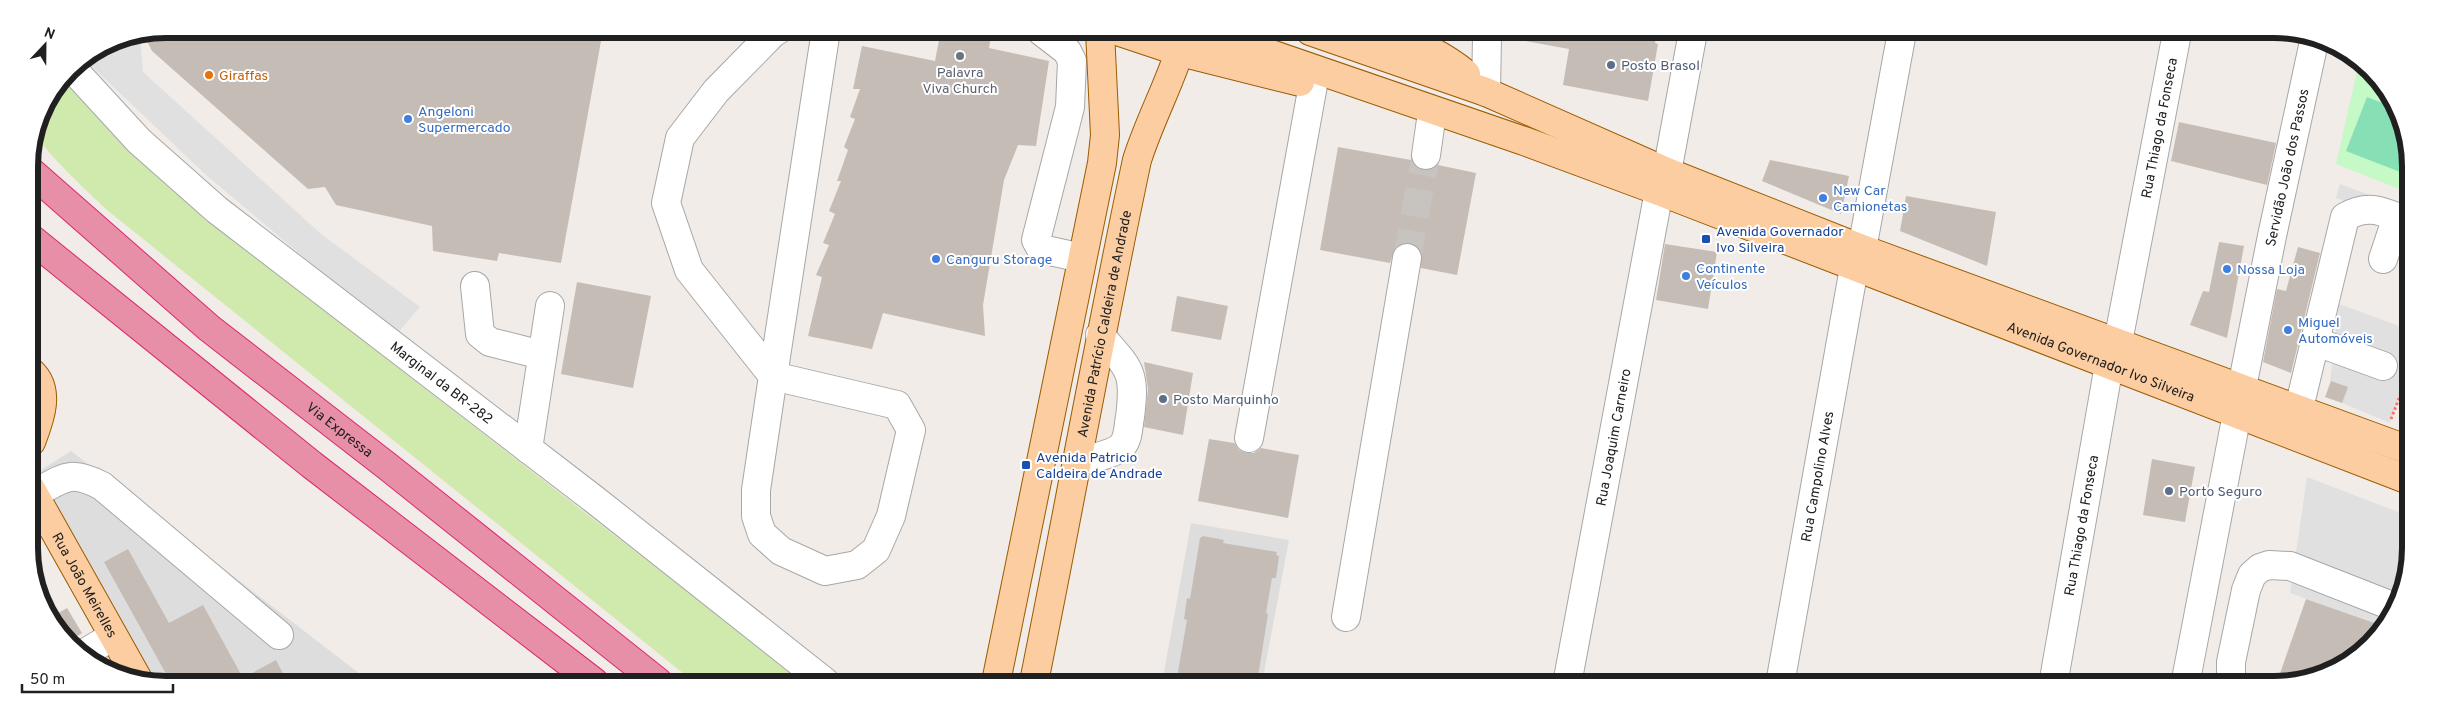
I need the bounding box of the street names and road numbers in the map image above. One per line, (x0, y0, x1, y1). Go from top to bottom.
street label: Rua Thiago da Fonseca (2139, 56, 2182, 200)
street label: Servidão João dos Passos (2263, 87, 2314, 248)
street label: Avenida Patrício Caldeira de Andrade (1075, 209, 1136, 439)
street label: Avenida Governador Ivo Silveira (2004, 319, 2197, 407)
street label: Marginal da BR-282 (386, 339, 496, 428)
street label: Rua Joaquim Carneiro (1593, 367, 1636, 508)
street label: Via Expressa (302, 399, 376, 462)
street label: Rua Campolino Alves (1798, 410, 1838, 543)
street label: Rua Thiago da Fonseca (2062, 454, 2103, 597)
street label: Rua João Meirelles (47, 530, 120, 641)

